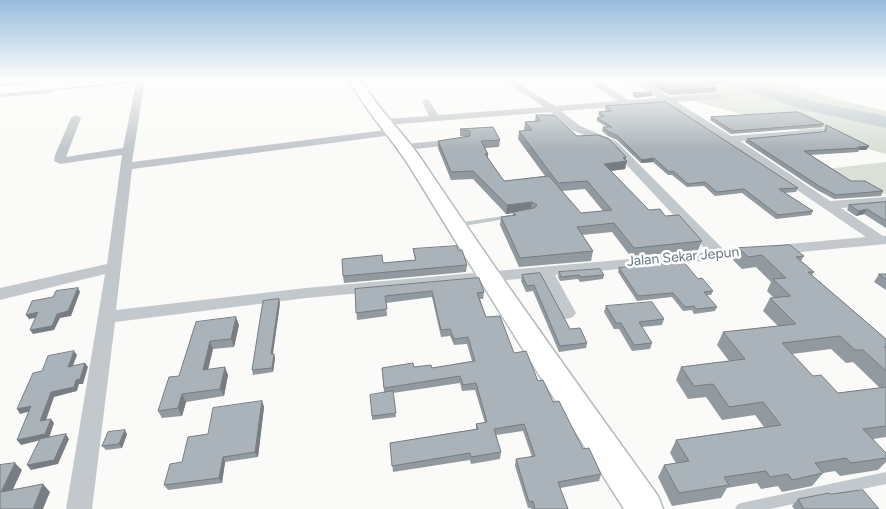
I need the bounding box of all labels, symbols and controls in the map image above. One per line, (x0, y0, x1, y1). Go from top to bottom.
street label: Jalan Sekar Jepun (626, 244, 740, 270)

